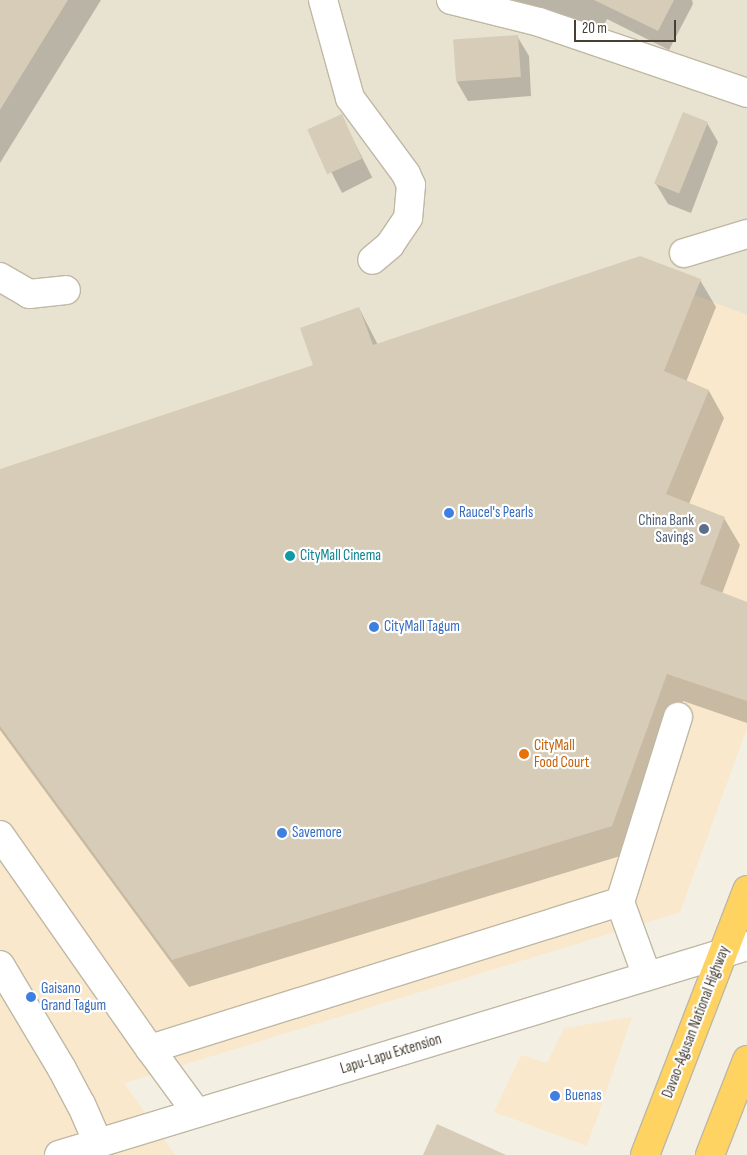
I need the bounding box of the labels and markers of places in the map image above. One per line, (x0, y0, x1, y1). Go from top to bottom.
place label: Raucel's Pearls (459, 504, 533, 522)
marker: Raucel's Pearls (443, 507, 455, 519)
place label: China Bank Savings (638, 511, 694, 546)
marker: China Bank Savings (698, 523, 710, 535)
place label: CityMall Cinema (300, 547, 381, 565)
marker: CityMall Cinema (284, 550, 296, 562)
place label: CityMall Tagum (384, 618, 460, 636)
marker: CityMall Tagum (368, 621, 380, 633)
place label: CityMall Food Court (534, 736, 589, 771)
marker: CityMall Food Court (518, 748, 530, 760)
place label: Savemore (292, 824, 342, 842)
marker: Savemore (276, 827, 288, 839)
place label: Gaisano Grand Tagum (41, 979, 106, 1014)
marker: Gaisano Grand Tagum (25, 991, 37, 1003)
place label: Buenas (565, 1087, 602, 1105)
marker: Buenas (549, 1090, 561, 1102)

